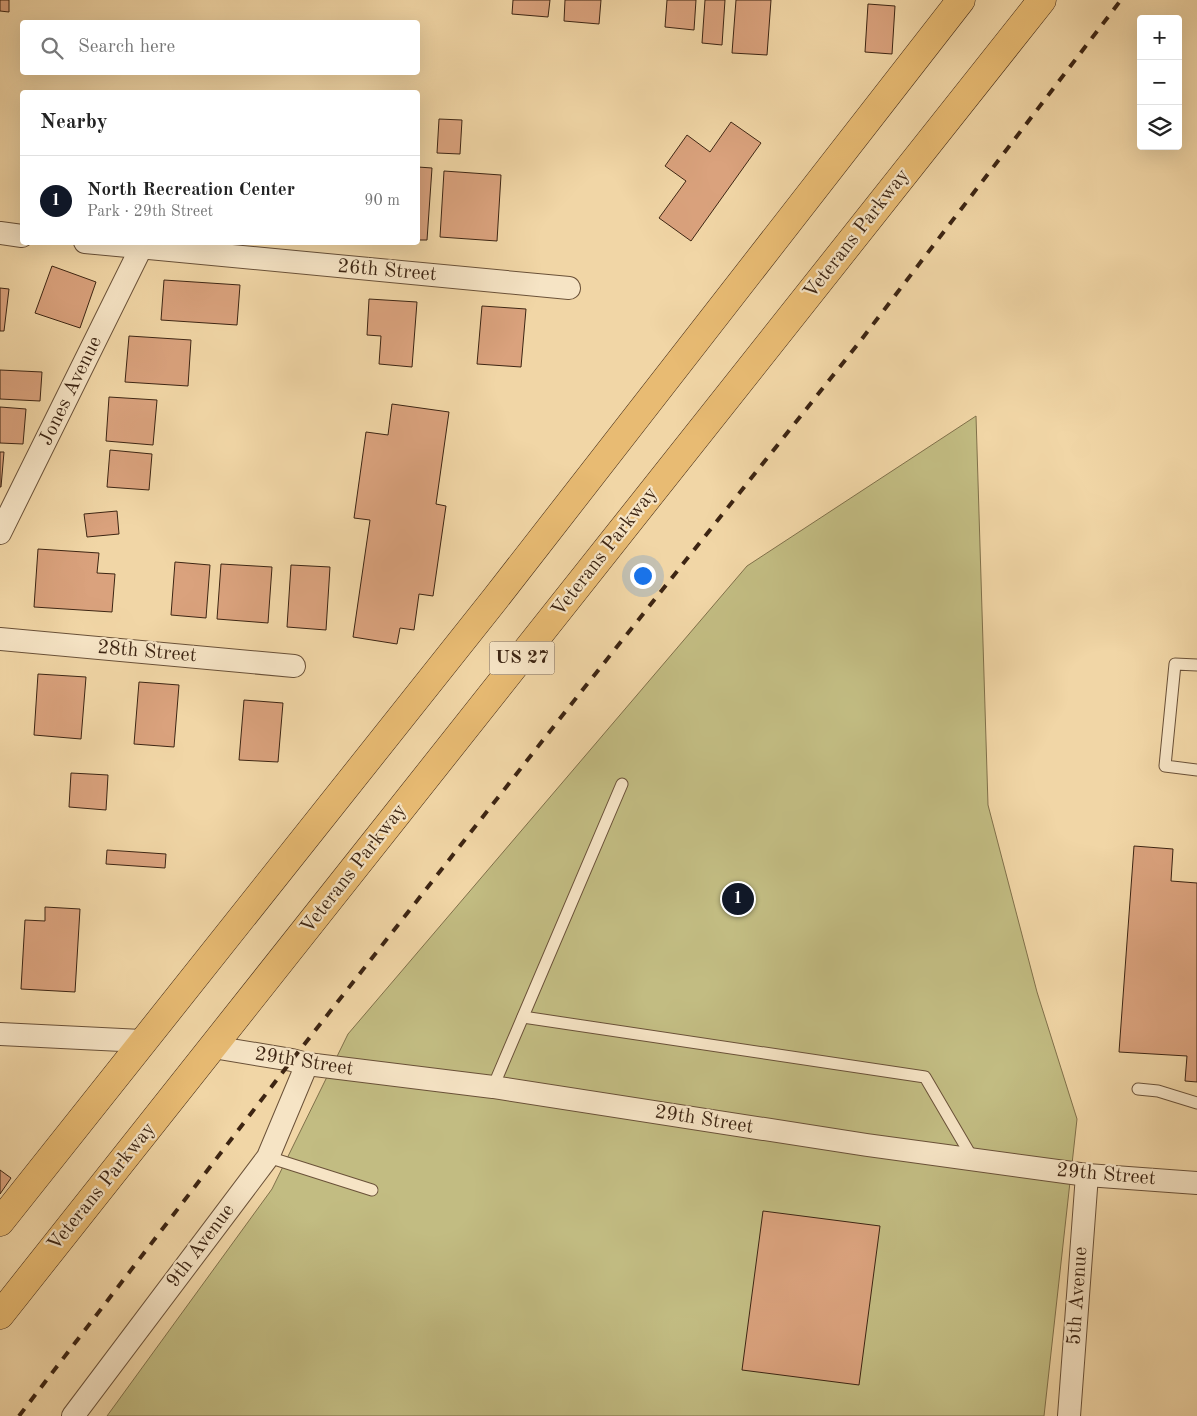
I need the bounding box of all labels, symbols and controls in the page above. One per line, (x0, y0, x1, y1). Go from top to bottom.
map controls (1137, 15, 1182, 150)
button: + (1137, 15, 1182, 60)
search box (20, 20, 420, 75)
icon: search (38, 34, 66, 62)
text: Search here (78, 38, 175, 57)
button: − (1137, 60, 1182, 105)
button: layers (1137, 105, 1182, 150)
text: Nearby (40, 112, 108, 133)
street label: Veterans Parkway (800, 165, 914, 303)
text: North Recreation Center (87, 181, 295, 200)
text: 1 (51, 193, 61, 209)
text: 90 m (364, 193, 400, 209)
text: Park · 29th Street (87, 204, 213, 220)
street label: 26th Street (336, 257, 438, 285)
street label: Jones Avenue (36, 333, 106, 449)
street label: Veterans Parkway (548, 483, 662, 621)
your location (630, 563, 656, 589)
street label: 28th Street (96, 638, 198, 666)
road number: US 27 (490, 641, 554, 674)
street label: Veterans Parkway (297, 800, 411, 938)
pin: 1 (722, 880, 754, 918)
street label: 29th Street (253, 1044, 355, 1080)
street label: 29th Street (653, 1102, 755, 1138)
street label: Veterans Parkway (44, 1119, 160, 1255)
street label: 29th Street (1055, 1161, 1157, 1189)
street label: 9th Avenue (163, 1201, 239, 1291)
street label: 5th Avenue (1065, 1246, 1091, 1346)

